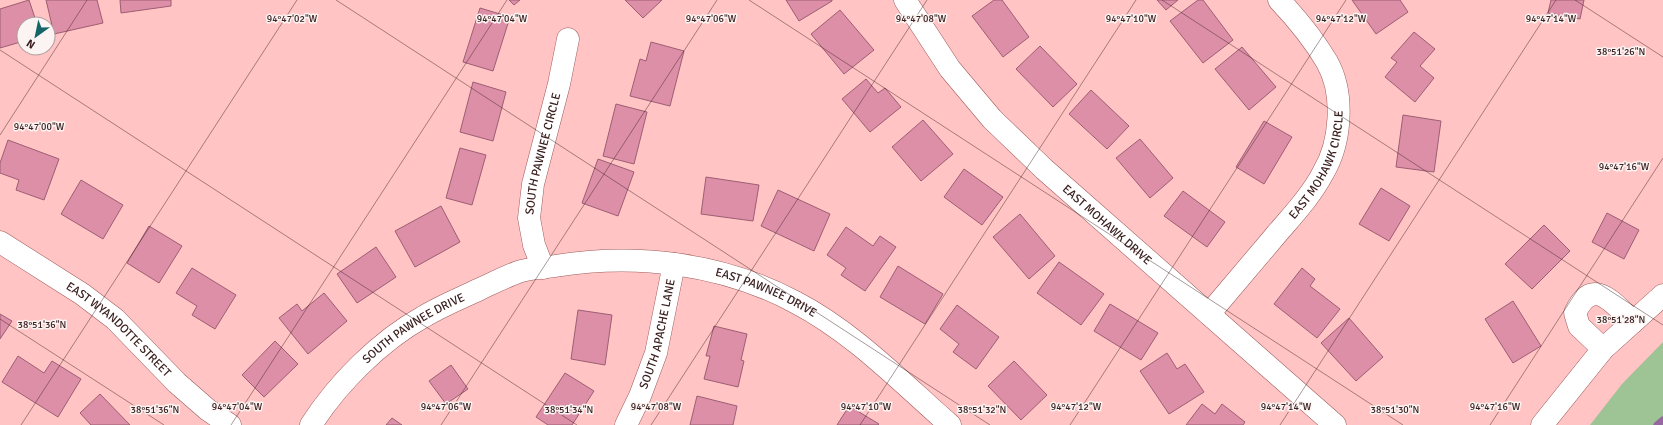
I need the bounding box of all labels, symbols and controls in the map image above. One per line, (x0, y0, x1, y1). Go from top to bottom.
text: 94°47'02"W (267, 13, 318, 25)
text: 94°47'04"W (477, 13, 528, 25)
text: 94°47'06"W (686, 13, 737, 25)
text: 94°47'08"W (896, 13, 947, 25)
text: 94°47'10"W (1106, 13, 1157, 25)
text: 94°47'12"W (1316, 13, 1367, 25)
text: 94°47'14"W (1526, 13, 1577, 25)
north arrow (16, 16, 56, 56)
text: N (24, 36, 38, 52)
text: 38°51'26"N (1597, 46, 1645, 58)
street label: SOUTH PAWNEE CIRCLE (522, 91, 564, 216)
street label: EAST MOHAWK CIRCLE (1286, 110, 1346, 222)
text: 94°47'00"W (14, 121, 65, 133)
text: 94°47'16"W (1599, 161, 1650, 173)
street label: EAST MOHAWK DRIVE (1059, 181, 1155, 268)
street label: EAST PAWNEE DRIVE (714, 264, 820, 320)
street label: SOUTH APACHE LANE (636, 277, 678, 391)
street label: EAST WYANDOTTE STREET (63, 278, 174, 380)
street label: SOUTH PAWNEE DRIVE (359, 290, 467, 367)
text: 38°51'28"N (1597, 314, 1645, 326)
text: 38°51'36"N (18, 319, 66, 331)
text: 94°47'04"W (212, 401, 263, 413)
text: 94°47'06"W (421, 401, 472, 413)
text: 94°47'08"W (631, 401, 682, 413)
text: 94°47'10"W (841, 401, 892, 413)
text: 94°47'12"W (1051, 401, 1102, 413)
text: 94°47'14"W (1261, 401, 1312, 413)
text: 94°47'16"W (1470, 401, 1521, 413)
text: 38°51'36"N (131, 404, 179, 416)
text: 38°51'34"N (545, 404, 593, 416)
text: 38°51'32"N (958, 404, 1006, 416)
text: 38°51'30"N (1371, 404, 1419, 416)

